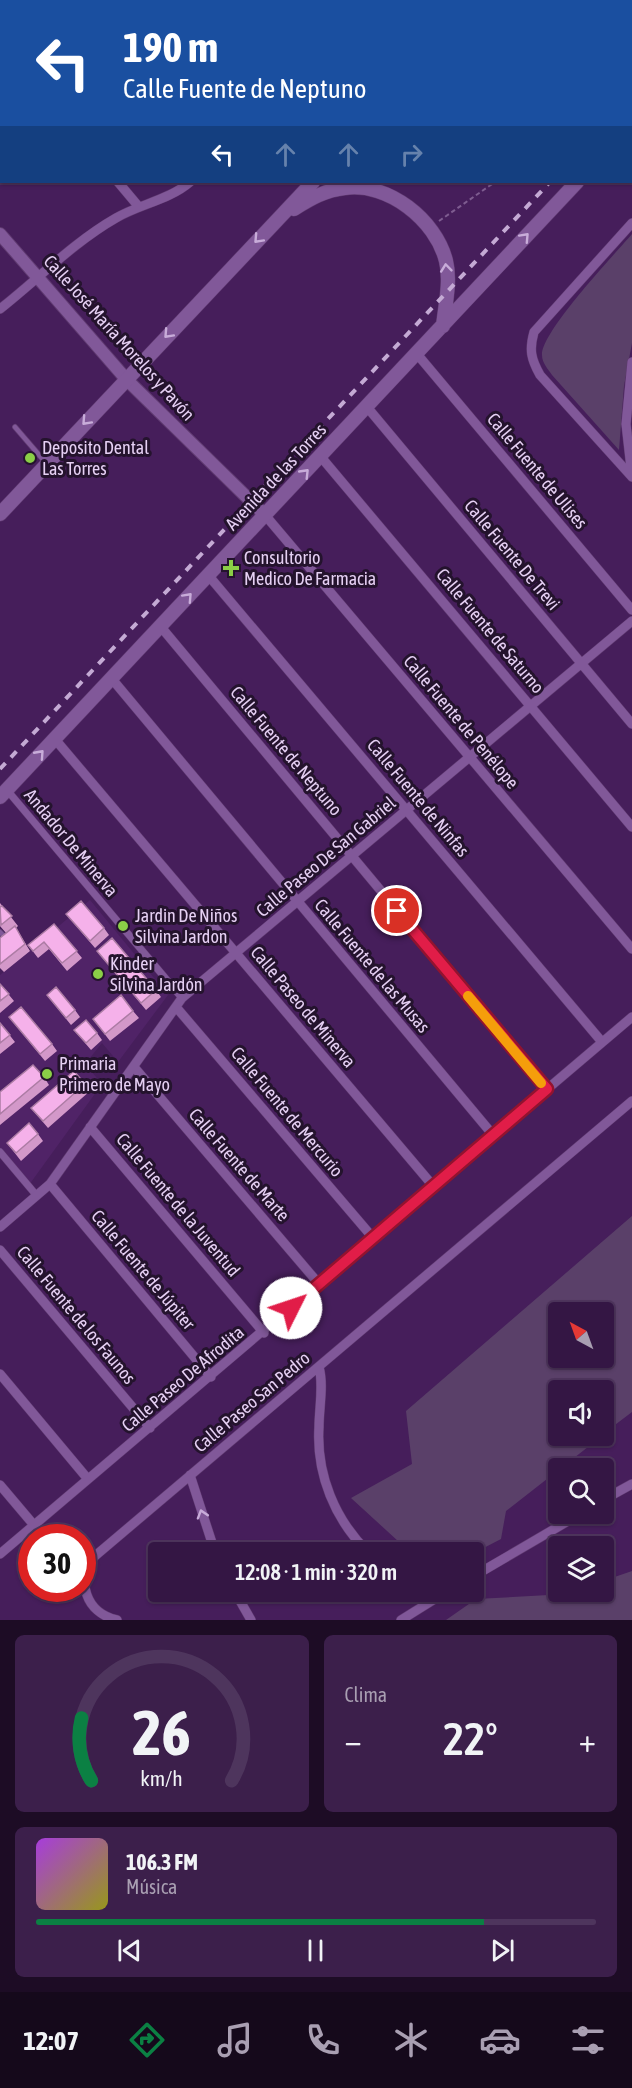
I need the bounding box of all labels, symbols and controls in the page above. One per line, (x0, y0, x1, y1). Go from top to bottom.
text: 190 m (123, 23, 218, 71)
icon: left (24, 24, 102, 102)
text: Calle Fuente de Neptuno (123, 73, 367, 104)
icon: left (206, 138, 239, 171)
icon: ahead (269, 138, 302, 171)
icon: ahead (332, 138, 365, 171)
icon: right (395, 138, 428, 171)
one-way arrow (254, 232, 265, 243)
one-way arrow (518, 233, 529, 244)
street label: Calle José María Morelos y Pavón (40, 251, 199, 425)
one-way arrow (440, 263, 453, 273)
one-way arrow (164, 328, 175, 338)
street label: Calle Fuente de Ulises (483, 409, 592, 533)
one-way arrow (82, 415, 93, 425)
street label: Avenida de las Torres (221, 419, 330, 534)
place label: Deposito Dental Las Torres (42, 437, 149, 479)
marker: Deposito Dental Las Torres (23, 451, 37, 465)
one-way arrow (298, 470, 309, 481)
street label: Calle Fuente De Trevi (460, 495, 565, 614)
place label: Consultorio Medico De Farmacia (244, 547, 376, 589)
marker: Consultorio Medico De Farmacia (222, 559, 240, 577)
street label: Calle Fuente de Saturno (432, 564, 549, 697)
one-way arrow (181, 593, 192, 604)
street label: Calle Fuente de Penélope (400, 651, 523, 793)
street label: Calle Fuente de Neptuno (226, 682, 347, 820)
street label: Calle Fuente de Ninfas (363, 735, 474, 861)
one-way arrow (33, 750, 44, 761)
street label: Andador De Minerva (20, 785, 122, 901)
street label: Calle Paseo De San Gabriel (252, 792, 400, 921)
pin (371, 885, 422, 936)
icon: arrive (380, 894, 413, 927)
street label: Calle Fuente de las Musas (310, 895, 434, 1037)
place label: Jardin De Niños Silvina Jardon (135, 905, 237, 947)
marker: Jardin De Niños Silvina Jardon (116, 919, 130, 933)
street label: Calle Paseo de Minerva (247, 942, 360, 1072)
place label: Kinder Silvina Jardón (110, 953, 203, 995)
marker: Kinder Silvina Jardón (91, 967, 105, 981)
street label: Calle Fuente de Mercurio (227, 1043, 348, 1181)
place label: Primaria Primero de Mayo (59, 1053, 170, 1095)
marker: Primaria Primero de Mayo (40, 1067, 54, 1081)
street label: Calle Fuente de Marte (185, 1104, 294, 1225)
street label: Calle Fuente de la Juventud (112, 1129, 244, 1281)
street label: Calle Fuente de Júpiter (87, 1206, 200, 1334)
street label: Calle Fuente de los Faunos (13, 1242, 140, 1388)
position arrow (259, 1276, 323, 1340)
north arrow (548, 1302, 614, 1368)
map controls (548, 1302, 614, 1602)
street label: Calle Paseo De Afrodita (117, 1321, 248, 1436)
street label: Calle Paseo San Pedro (189, 1347, 314, 1456)
button: sound (548, 1380, 614, 1446)
button: search (548, 1458, 614, 1524)
one-way arrow (197, 1509, 209, 1520)
speed limit sign: 30 (18, 1524, 96, 1602)
button: layers (548, 1536, 614, 1602)
text: 12:08 · 1 min · 320 m (235, 1559, 397, 1585)
text: Clima (345, 1683, 387, 1706)
text: 26 (132, 1697, 191, 1768)
text: 22° (443, 1713, 498, 1765)
text: − (345, 1721, 362, 1759)
text: + (579, 1721, 596, 1759)
text: km/h (140, 1766, 183, 1791)
text: 106.3 FM (126, 1849, 198, 1875)
text: Música (126, 1875, 177, 1898)
icon: previous (113, 1934, 146, 1967)
icon: pause (299, 1934, 332, 1967)
icon: next (486, 1934, 519, 1967)
icon: directions (126, 2019, 168, 2061)
icon: music (214, 2019, 256, 2061)
icon: phone (302, 2019, 344, 2061)
icon: climate (390, 2019, 432, 2061)
icon: car (479, 2019, 521, 2061)
icon: filters (567, 2019, 609, 2061)
text: 12:07 (23, 2025, 79, 2056)

